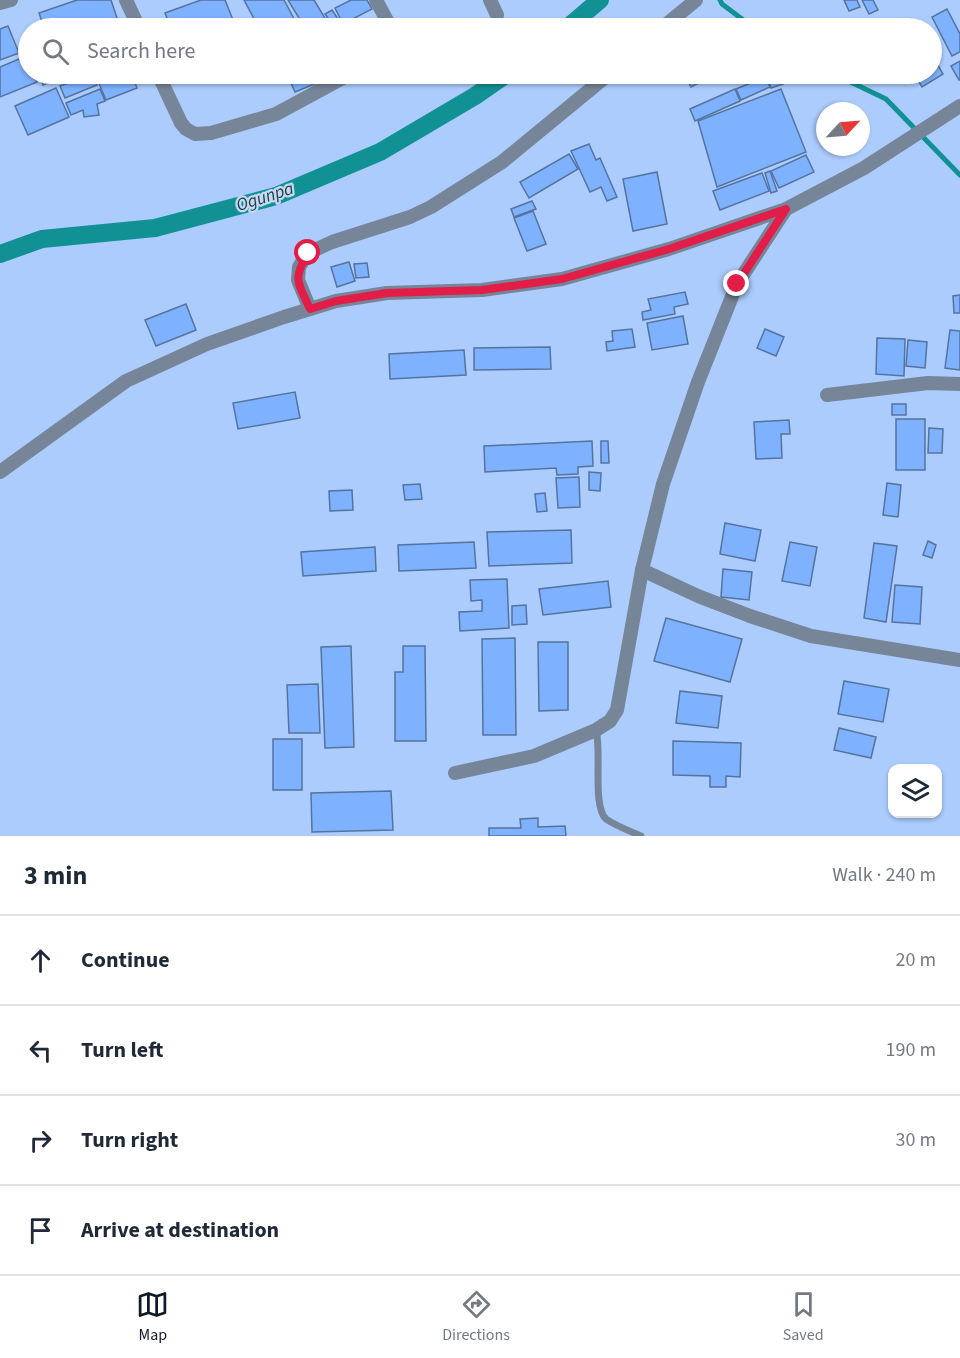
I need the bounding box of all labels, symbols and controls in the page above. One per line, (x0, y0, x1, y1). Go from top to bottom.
search box (18, 18, 942, 84)
icon: search (39, 35, 72, 68)
text: Search here (87, 35, 195, 67)
north arrow (816, 102, 870, 156)
water label: Ogunpa (233, 176, 297, 218)
route start (294, 239, 320, 265)
route end (723, 270, 749, 296)
map controls (888, 764, 942, 818)
button: layers (888, 764, 942, 818)
text: 3 min (24, 857, 87, 894)
text: Walk · 240 m (832, 861, 936, 889)
icon: ahead (24, 944, 57, 977)
text: Continue (81, 944, 170, 976)
text: 20 m (896, 946, 936, 974)
icon: left (24, 1034, 57, 1067)
text: Turn left (81, 1034, 163, 1066)
text: 190 m (886, 1036, 936, 1064)
icon: right (24, 1124, 57, 1157)
text: Turn right (81, 1124, 178, 1156)
text: 30 m (896, 1126, 936, 1154)
icon: arrive (24, 1214, 57, 1247)
text: Arrive at destination (81, 1214, 279, 1246)
tab: Map (136, 1288, 169, 1346)
tab: Directions (442, 1288, 510, 1346)
tab: Saved (783, 1288, 824, 1346)

